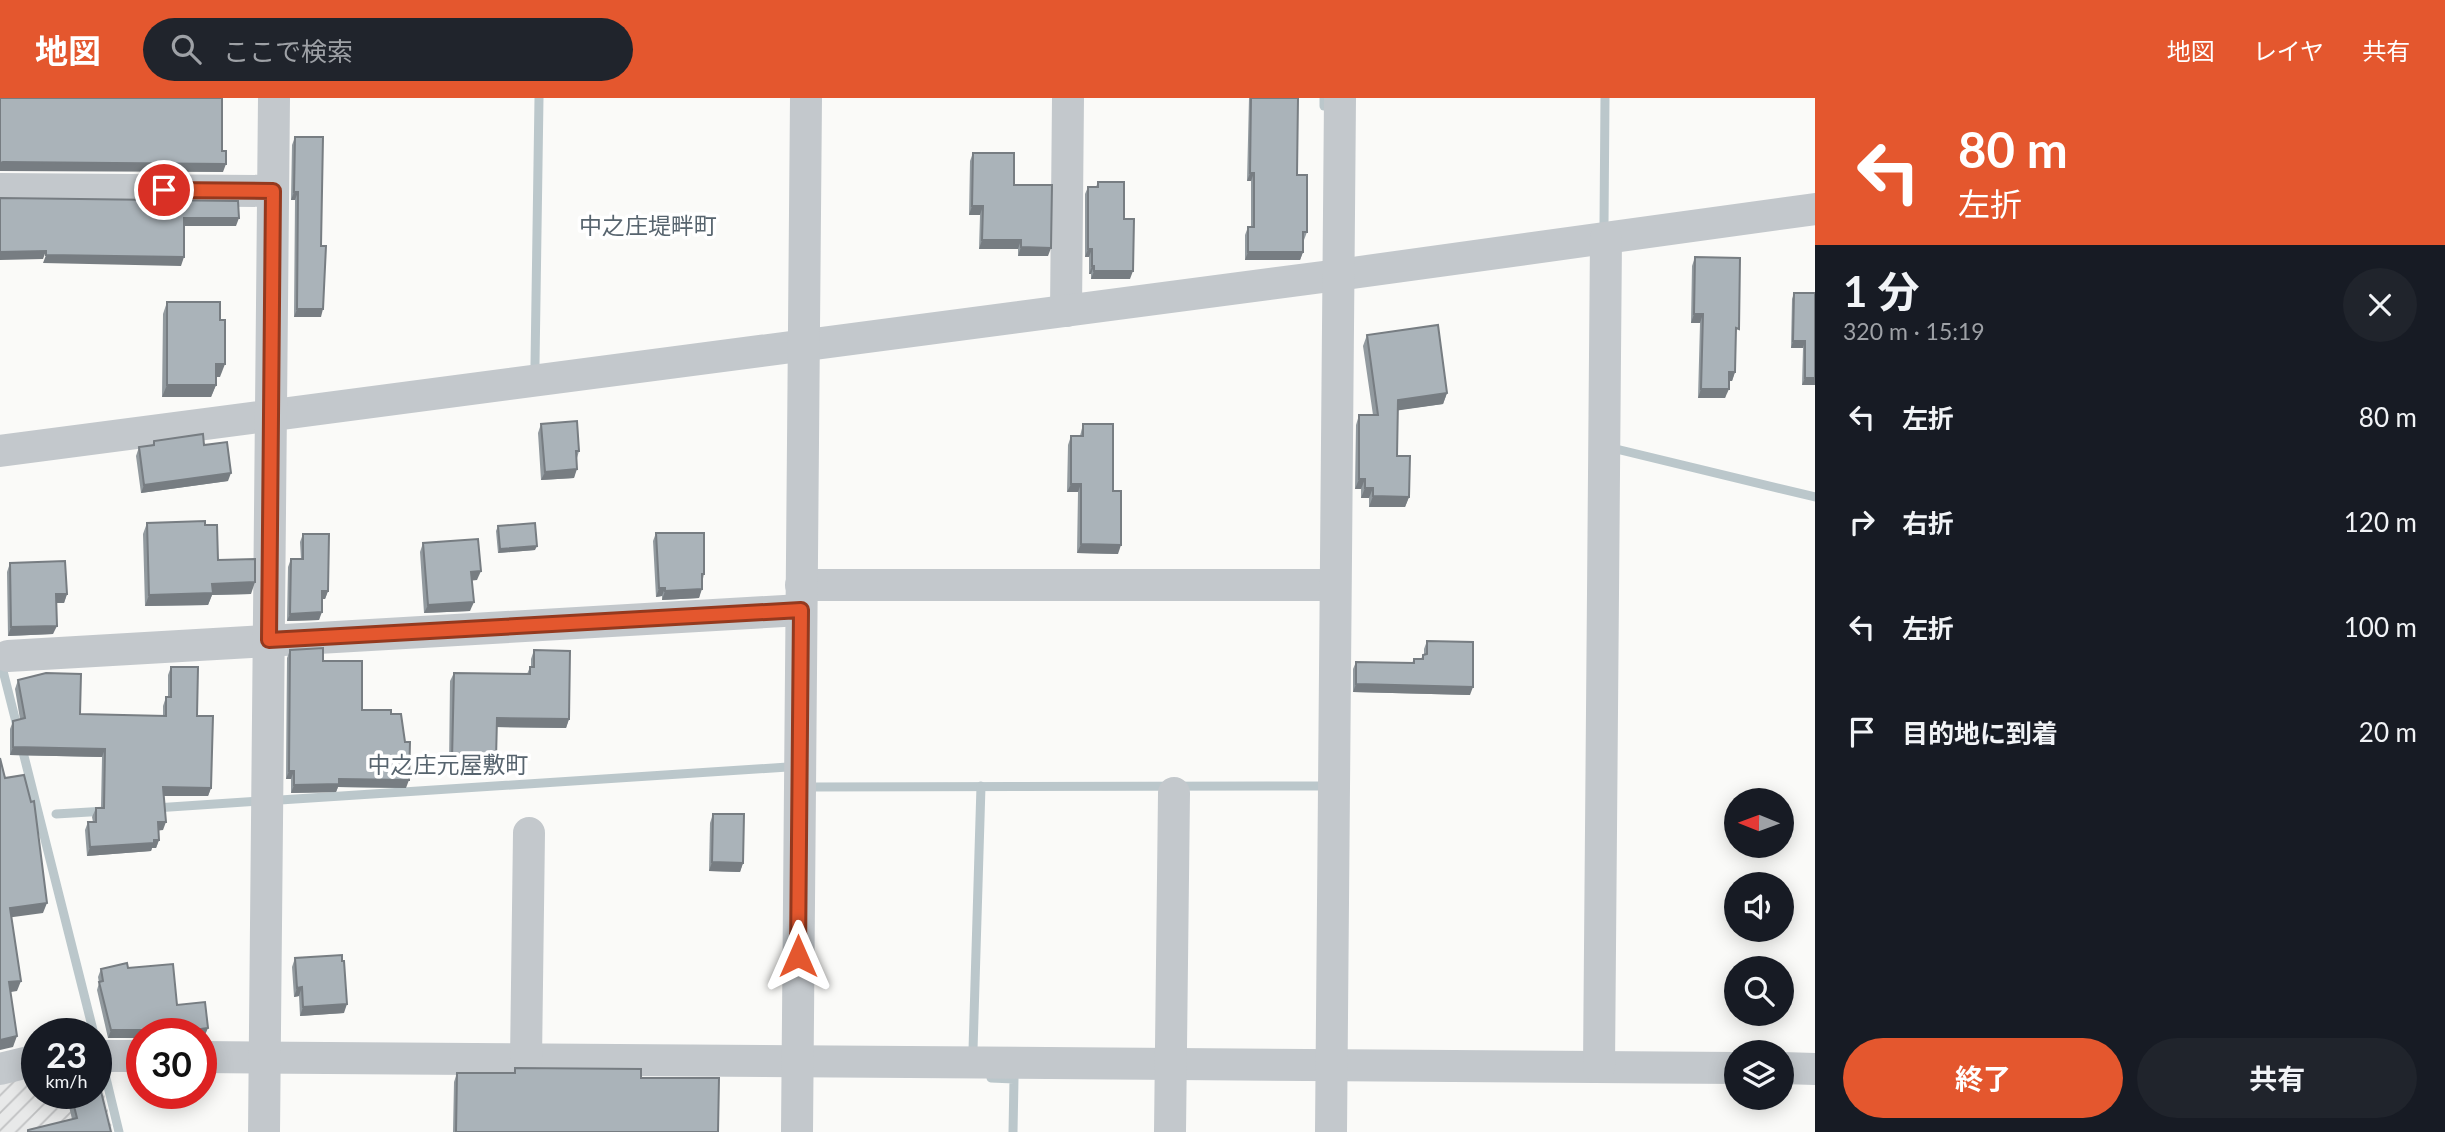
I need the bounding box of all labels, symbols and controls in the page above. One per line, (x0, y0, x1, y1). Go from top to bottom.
search box (143, 18, 633, 81)
text: 地図 (35, 30, 101, 70)
icon: search (167, 30, 205, 68)
text: ここで検索 (223, 35, 353, 67)
text: 地図 (2167, 36, 2215, 65)
text: レイヤ (2253, 36, 2324, 65)
text: 共有 (2362, 36, 2410, 65)
text: 80 m (1958, 120, 2068, 178)
icon: left (1843, 126, 1934, 217)
pin (134, 160, 194, 220)
icon: arrive (145, 171, 183, 209)
text: 左折 (1958, 184, 2022, 223)
district label: 中之庄堤畔町 (579, 211, 717, 239)
text: 1 分 (1843, 266, 1920, 316)
button: close (2343, 268, 2417, 342)
text: 320 m · 15:19 (1843, 317, 1985, 345)
icon: left (1843, 398, 1881, 436)
text: 80 m (2359, 401, 2417, 433)
text: 左折 (1902, 402, 1954, 434)
icon: right (1843, 503, 1881, 541)
text: 120 m (2344, 506, 2417, 538)
text: 右折 (1902, 507, 1954, 539)
icon: left (1843, 608, 1881, 646)
text: 100 m (2344, 611, 2417, 643)
text: 左折 (1902, 612, 1954, 644)
icon: arrive (1843, 713, 1881, 751)
text: 20 m (2359, 716, 2417, 748)
text: 目的地に到着 (1902, 717, 2058, 749)
district label: 中之庄元屋敷町 (368, 750, 529, 778)
north arrow (1724, 788, 1794, 858)
map controls (1724, 788, 1794, 1110)
button: sound (1724, 872, 1794, 942)
position arrow (761, 919, 835, 993)
button: search (1724, 956, 1794, 1026)
speed limit sign: 30 (126, 1018, 217, 1109)
text: 23 (46, 1033, 87, 1075)
button: 終了 (1843, 1038, 2123, 1118)
button: 共有 (2137, 1038, 2417, 1118)
button: layers (1724, 1040, 1794, 1110)
text: km/h (45, 1070, 88, 1092)

